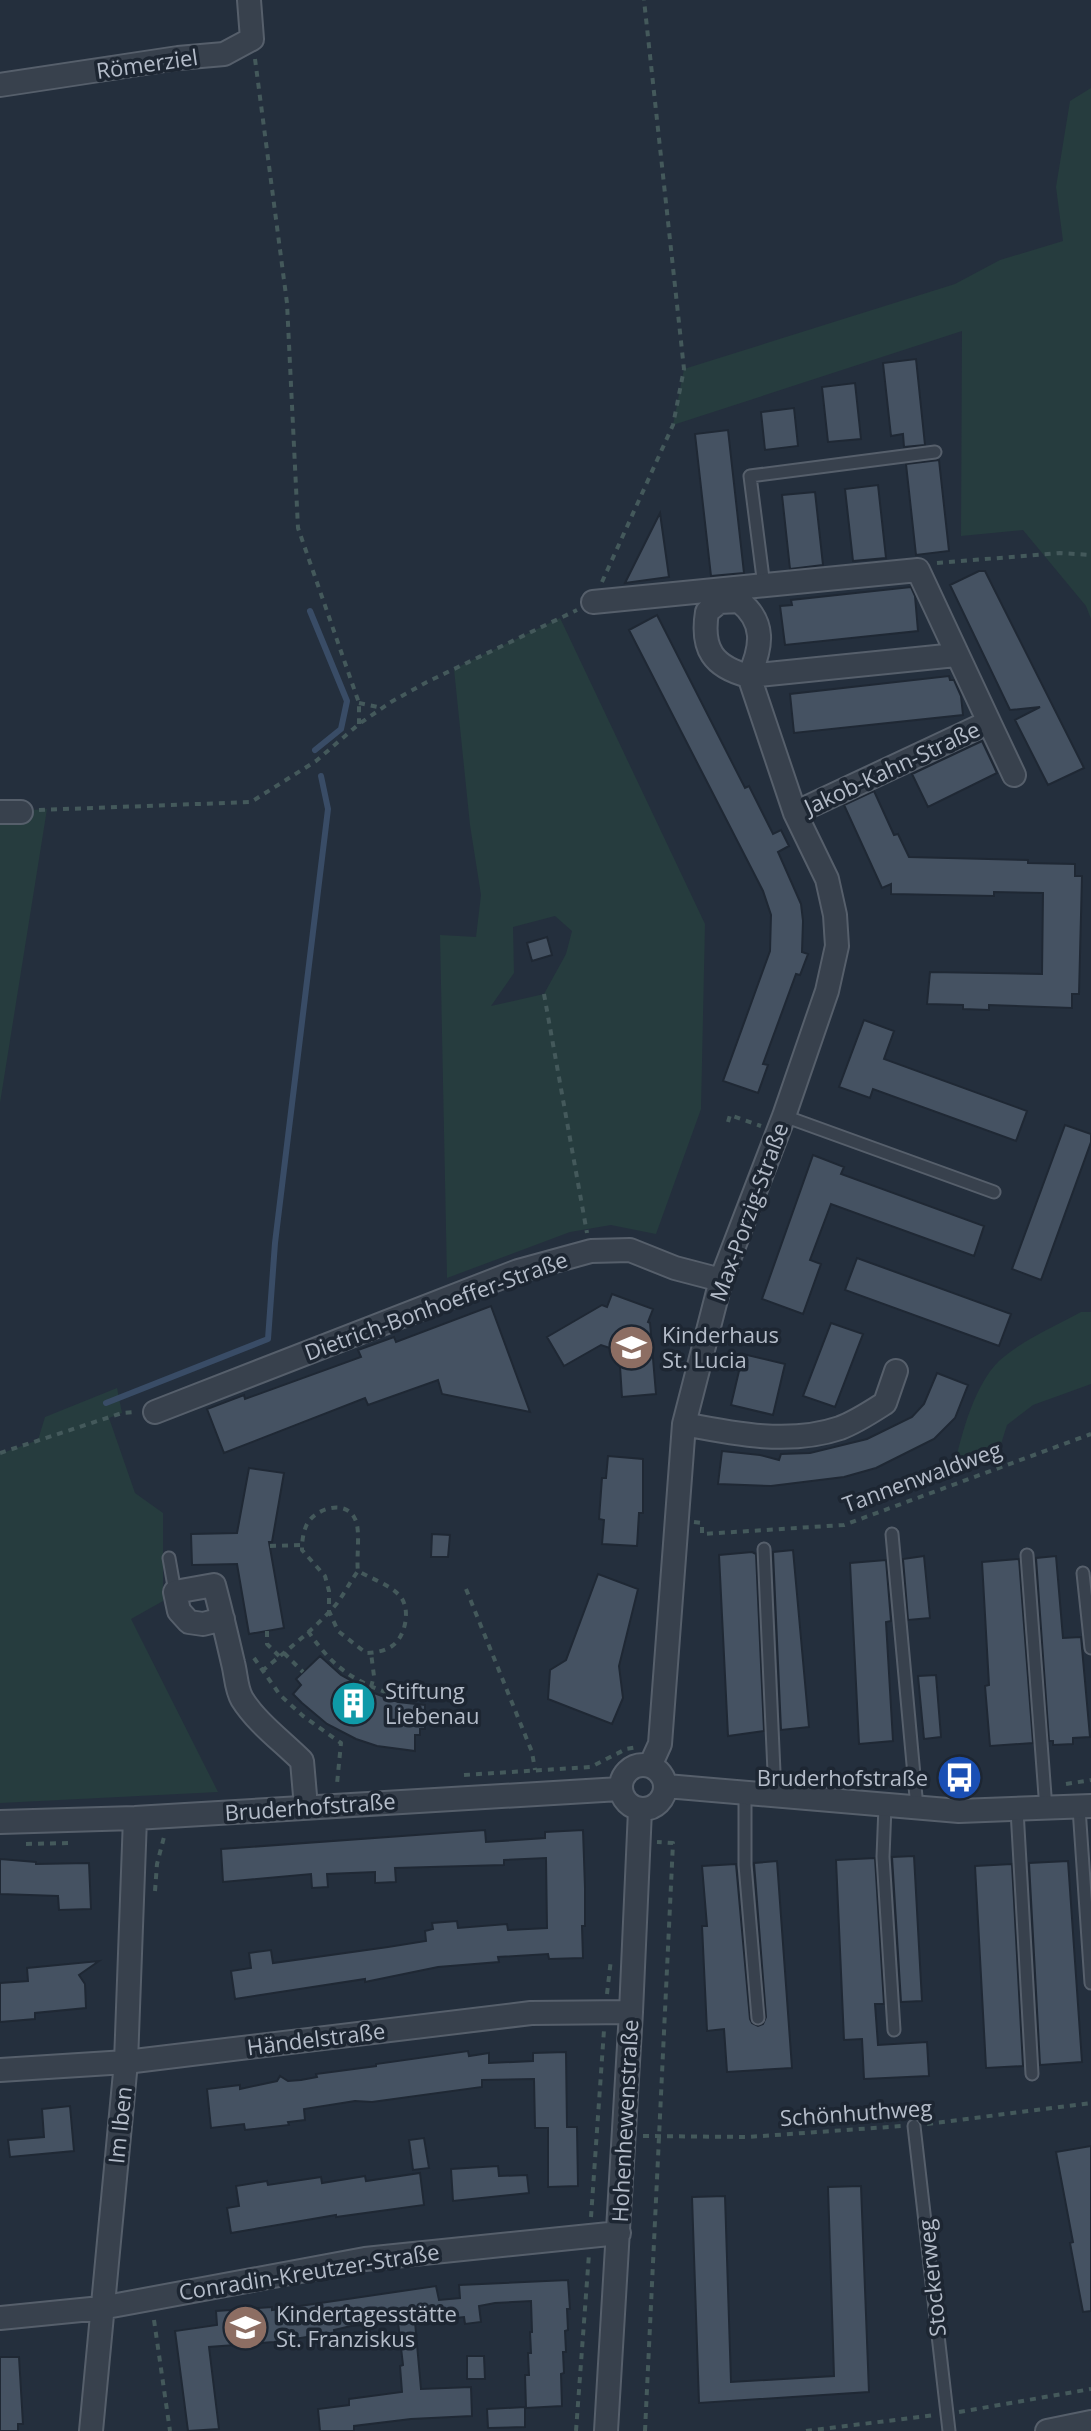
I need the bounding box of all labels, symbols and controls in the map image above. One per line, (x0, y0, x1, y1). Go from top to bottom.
street label: Römerziel (94, 41, 200, 85)
street label: Jakob-Kahn-Straße (797, 713, 984, 822)
street label: Max-Porzig-Straße (702, 1118, 794, 1305)
street label: Dietrich-Bonhoeffer-Straße (300, 1243, 571, 1367)
place label: Kinderhaus St. Lucia (662, 1319, 779, 1374)
school or university icon: Kinderhaus St. Lucia (607, 1324, 655, 1372)
street label: Tannenwaldweg (838, 1433, 1005, 1519)
place label: Stiftung Liebenau (385, 1675, 479, 1730)
building icon: Stiftung Liebenau (330, 1680, 378, 1728)
bus stop icon: Bruderhofstraße (935, 1754, 983, 1802)
place label: Bruderhofstraße (757, 1762, 928, 1792)
street label: Bruderhofstraße (223, 1785, 396, 1827)
street label: Händelstraße (245, 2015, 387, 2061)
street label: Hohenhewenstraße (604, 2019, 644, 2223)
street label: Im Iben (100, 2085, 138, 2165)
street label: Schönhuthweg (779, 2092, 933, 2132)
street label: Stockerweg (910, 2218, 952, 2338)
street label: Conradin-Kreutzer-Straße (176, 2236, 441, 2306)
place label: Kindertagesstätte St. Franziskus (276, 2298, 457, 2353)
school or university icon: Kindertagesstätte St. Franziskus (221, 2303, 269, 2351)

